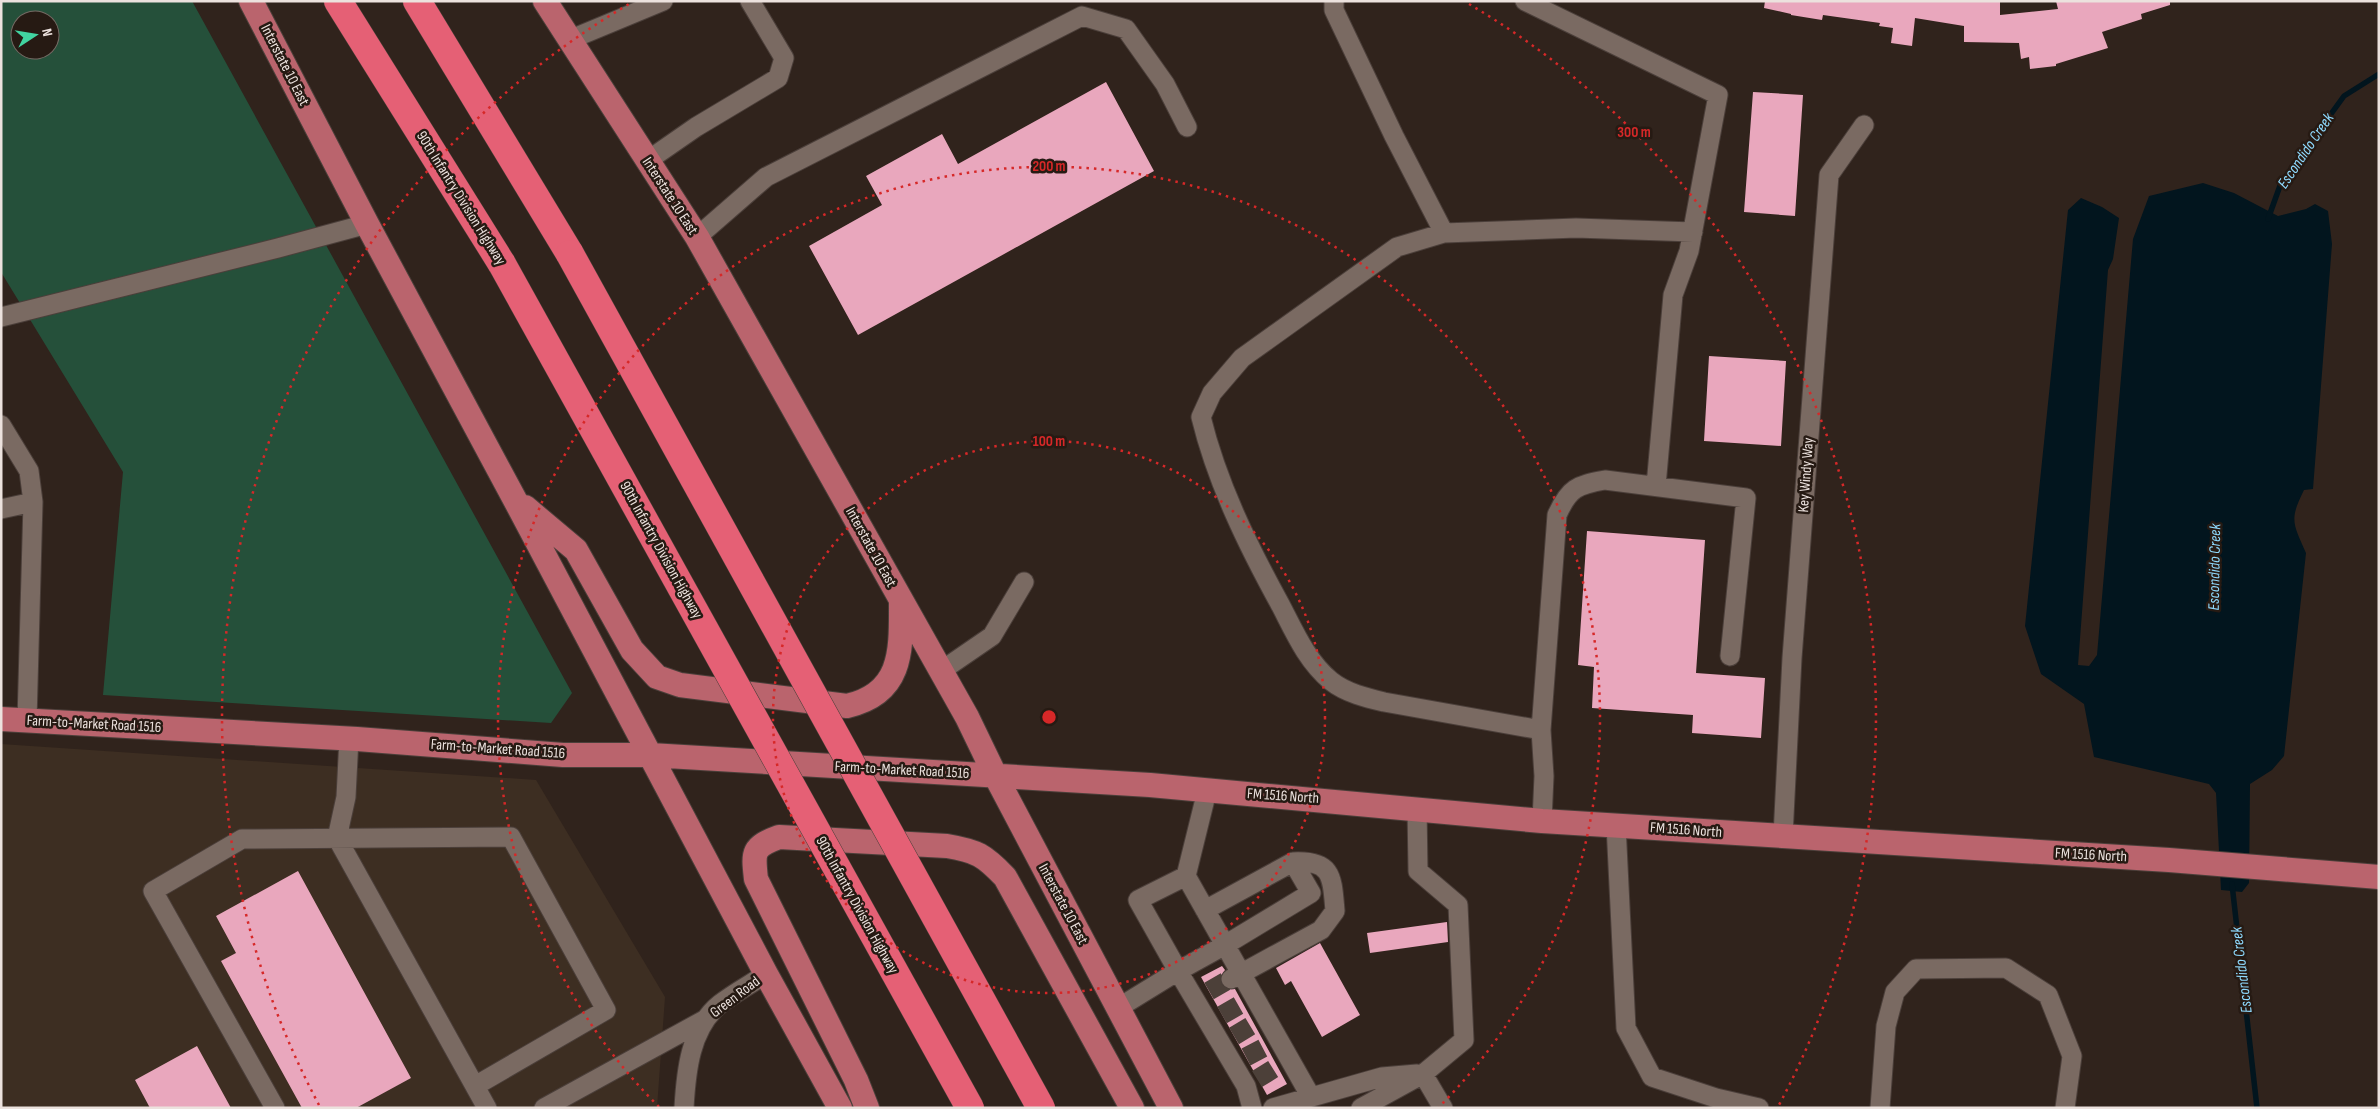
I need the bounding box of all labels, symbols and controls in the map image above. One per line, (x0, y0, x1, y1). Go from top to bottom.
north arrow (10, 10, 60, 60)
street label: Interstate 10 East (256, 21, 314, 109)
text: N (38, 27, 56, 38)
water label: Escondido Creek (2274, 109, 2339, 192)
text: 300 m (1617, 123, 1651, 142)
street label: 90th Infantry Division Highway (412, 128, 510, 269)
street label: Interstate 10 East (638, 154, 702, 239)
text: 200 m (1032, 157, 1066, 176)
text: 100 m (1033, 432, 1065, 451)
street label: Key Windy Way (1794, 437, 1818, 513)
street label: 90th Infantry Division Highway (615, 478, 707, 622)
street label: Interstate 10 East (841, 504, 901, 591)
water label: Escondido Creek (2205, 522, 2225, 611)
centre of rings (1040, 708, 1058, 726)
street label: Farm-to-Market Road 1516 (26, 711, 162, 737)
street label: Farm-to-Market Road 1516 (430, 735, 566, 763)
street label: Farm-to-Market Road 1516 (834, 757, 970, 783)
street label: FM 1516 North (1246, 784, 1320, 808)
street label: FM 1516 North (1649, 818, 1723, 842)
street label: 90th Infantry Division Highway (811, 833, 903, 977)
street label: FM 1516 North (2055, 844, 2127, 866)
street label: Interstate 10 East (1034, 860, 1092, 948)
water label: Escondido Creek (2227, 925, 2257, 1014)
street label: Green Road (706, 972, 764, 1022)

